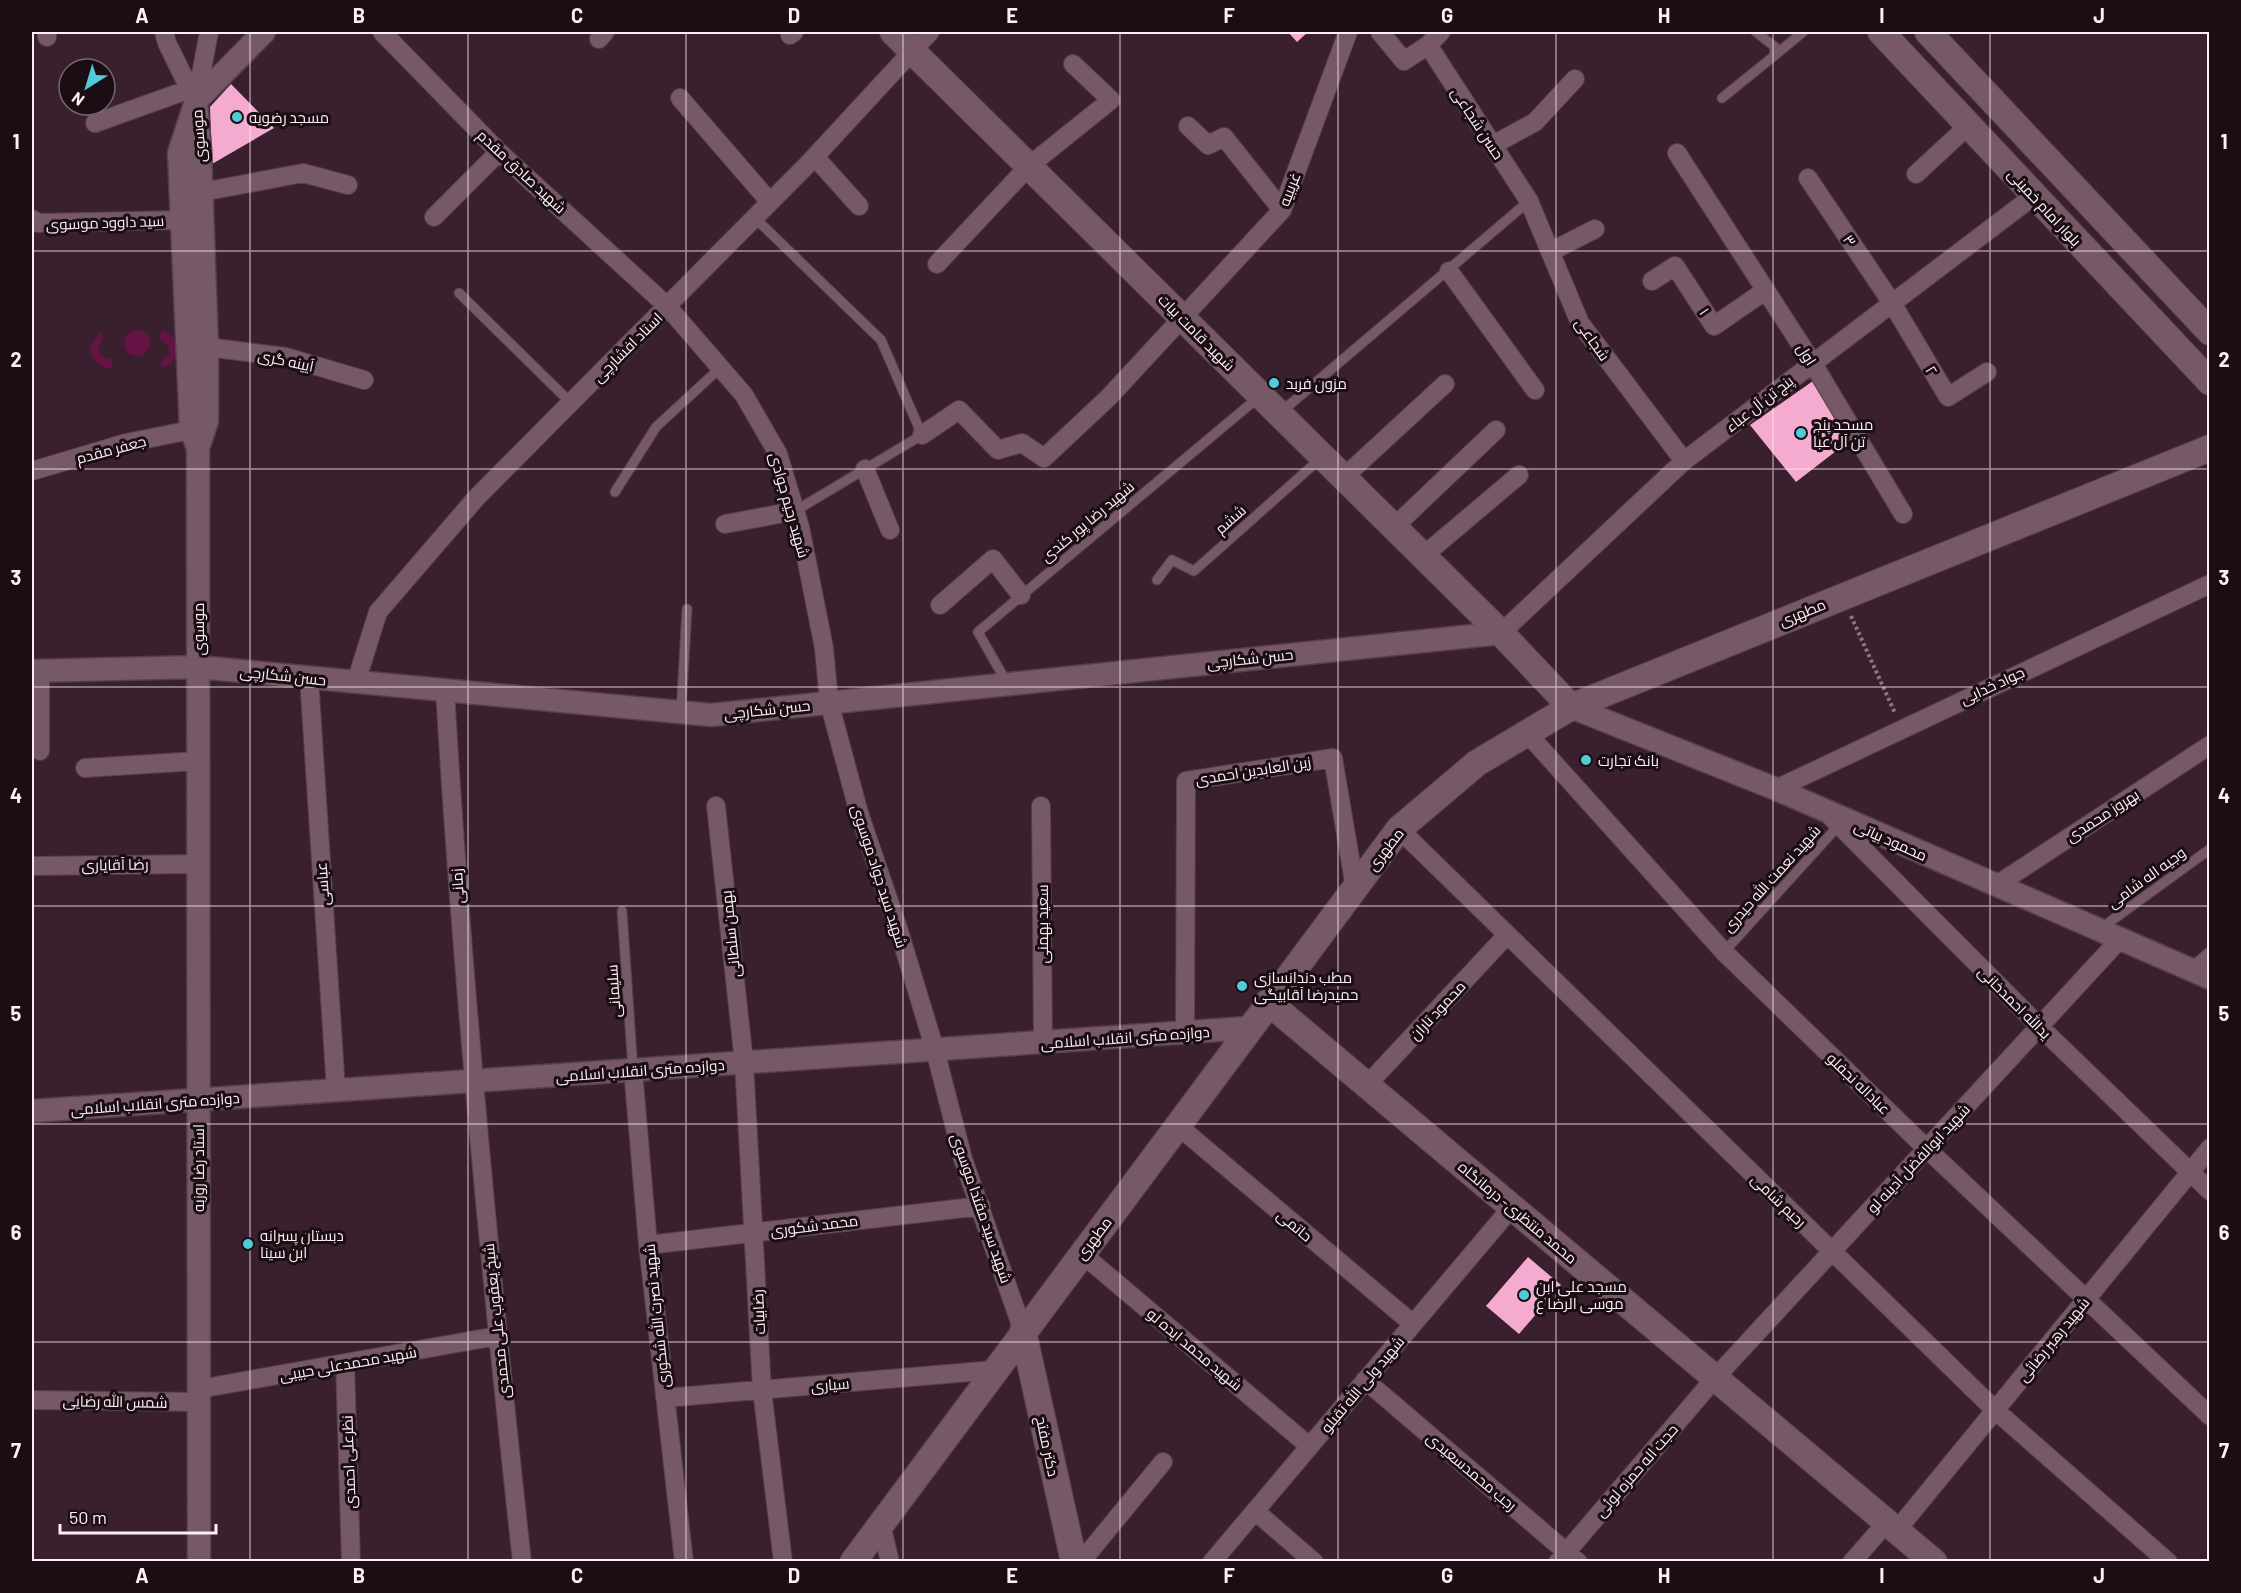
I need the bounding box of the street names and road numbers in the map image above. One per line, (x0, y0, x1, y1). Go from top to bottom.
street label: حسن شجاعی (1446, 84, 1508, 164)
street label: موسوی (187, 109, 211, 163)
street label: شهید صادق مقدم (473, 125, 570, 218)
street label: بلوار امام خمینی (2003, 165, 2085, 251)
street label: غریبیه (1274, 169, 1305, 209)
street label: سید داوود موسوی (45, 211, 165, 235)
street label: ۳ (1840, 231, 1860, 249)
street label: شهید قامت بیات (1154, 290, 1239, 375)
street label: ۱ (1696, 304, 1714, 318)
street label: استاد افشارچی (588, 308, 667, 387)
street label: شجاعی (1570, 314, 1614, 365)
street label: اول (1793, 340, 1821, 369)
street label: آیینه گری (256, 345, 316, 377)
street label: ۲ (1922, 362, 1942, 378)
street label: پنج تن آل عباء (1721, 371, 1798, 437)
street label: جعفر مقدم (74, 431, 148, 469)
street label: شهید رحیم جوادی (764, 450, 814, 560)
street label: شهید رضا پور کندی (1037, 477, 1139, 567)
street label: ششم (1211, 501, 1251, 539)
street label: مطهری (1776, 595, 1829, 631)
street label: موسوی (189, 603, 209, 655)
street label: حسن شکارچی (1206, 645, 1294, 673)
street label: حسن شکارچی (239, 662, 327, 690)
street label: جواد خدایی (1957, 662, 2028, 710)
street label: حسن شکارچی (723, 696, 811, 724)
street label: زین العابدین احمدی (1194, 752, 1313, 790)
street label: بهروز محمدی (2062, 785, 2143, 847)
street label: شهید سید جواد موسوی (846, 802, 912, 951)
street label: محمود بیاتی (1851, 816, 1930, 866)
street label: شهید نعمت الله حیدری (1718, 821, 1825, 937)
street label: مطهری (1363, 824, 1409, 875)
street label: وجیه اله شامی (2103, 843, 2190, 913)
street label: رضا آقایاری (81, 854, 149, 876)
street label: عباسی (312, 862, 334, 906)
street label: زمانی (447, 868, 469, 904)
street label: سعید بهمنی (1033, 884, 1053, 964)
street label: بهمن سلطانی (716, 889, 746, 978)
street label: یدالله احمدخانی (1973, 962, 2055, 1044)
street label: سلیمانی (602, 964, 626, 1018)
street label: محمود تاران (1405, 977, 1470, 1045)
street label: دوازده متری انقلاب اسلامی (1040, 1022, 1210, 1054)
street label: عباداله نجفلو (1823, 1048, 1894, 1118)
street label: دوازده متری انقلاب اسلامی (555, 1055, 725, 1087)
street label: دوازده متری انقلاب اسلامی (70, 1088, 240, 1120)
street label: شهید ابوالفضل آدینه لو (1863, 1100, 1975, 1218)
street label: استاد رضا روزبه (189, 1124, 208, 1212)
street label: شهید سید مقتدا موسوی (946, 1131, 1016, 1286)
street label: محمد منتظری- درمانگاه (1454, 1157, 1581, 1268)
street label: رحیم شامی (1746, 1169, 1810, 1232)
street label: حاتمی (1273, 1205, 1316, 1246)
street label: محمد شکوری (769, 1211, 859, 1241)
street label: مطهری (1071, 1213, 1116, 1264)
street label: شیخ یعقوب علی محمدی (479, 1242, 516, 1399)
street label: شهید نصرت الله شکوری (639, 1243, 674, 1389)
street label: رضابیات (748, 1289, 769, 1335)
street label: شهید رهبر رضائی (2013, 1293, 2094, 1386)
street label: شهید محمد ایده لو (1143, 1304, 1246, 1395)
street label: شهید ولی الله تقیلو (1316, 1332, 1409, 1437)
street label: شهید محمدعلی حبیبی (278, 1342, 418, 1386)
street label: سیاری (810, 1373, 850, 1397)
street label: شمس الله رضایی (62, 1391, 168, 1413)
street label: دکتر مفتح (1030, 1414, 1063, 1479)
street label: نظرعلی احمدی (337, 1415, 361, 1509)
street label: حجت اله حمزه لوئی (1591, 1420, 1683, 1521)
street label: رجب محمدسعیدی (1422, 1428, 1521, 1515)

